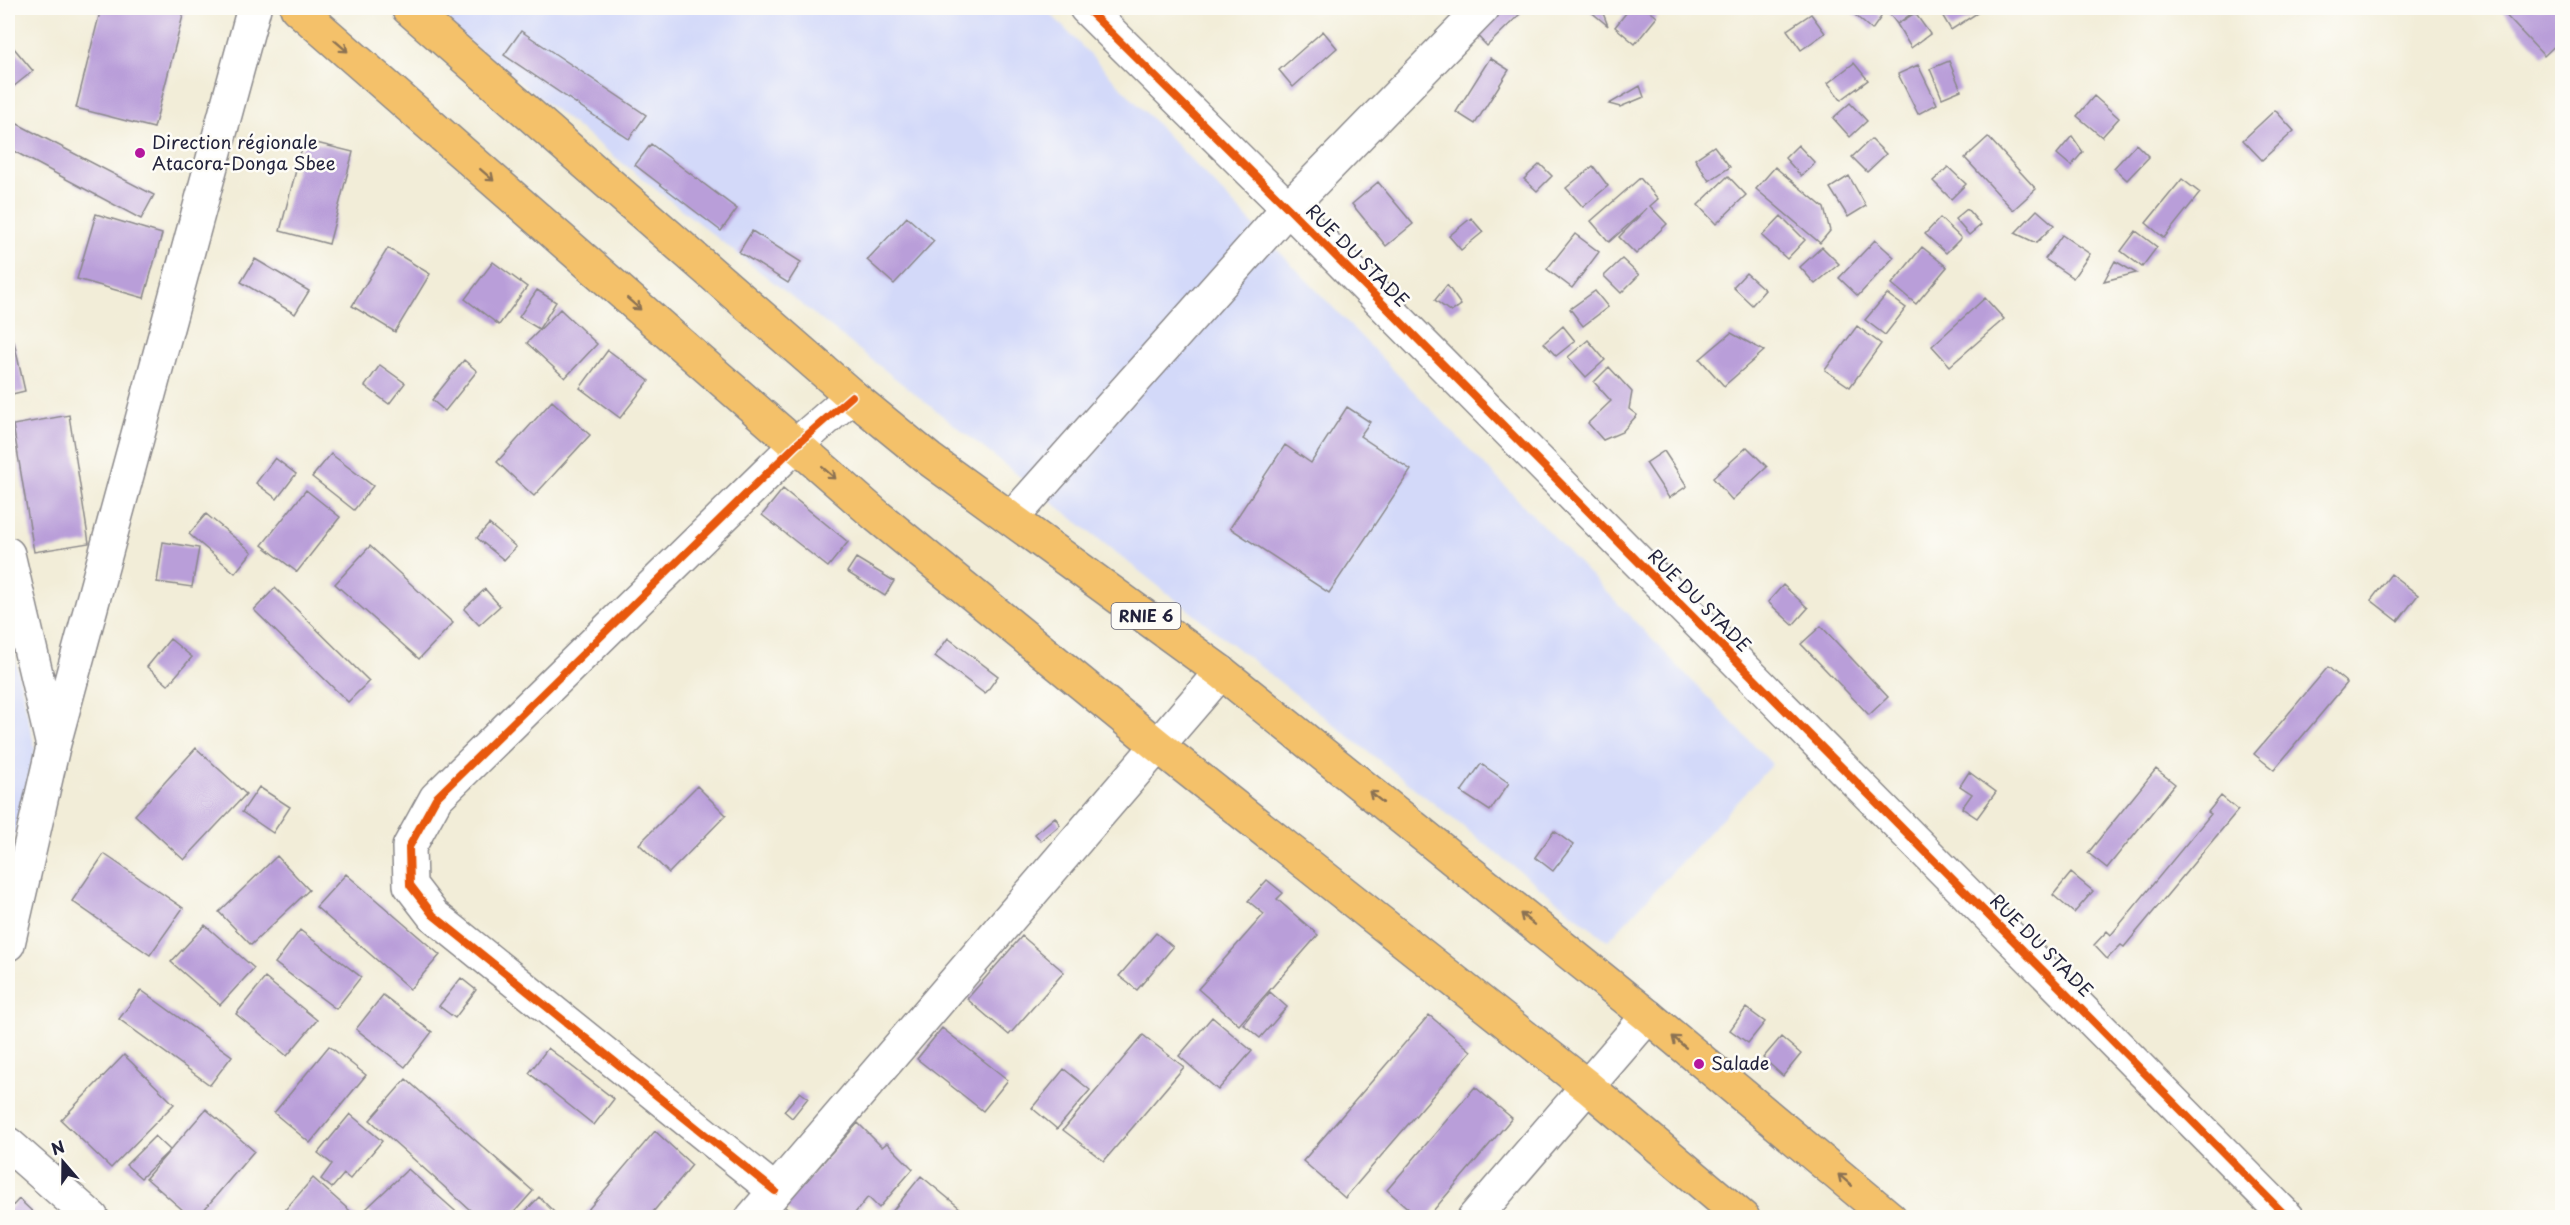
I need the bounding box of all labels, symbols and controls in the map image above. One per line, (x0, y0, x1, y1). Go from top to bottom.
one-way arrow (333, 39, 348, 53)
place label: Direction régionale Atacora-Donga Sbee (152, 128, 336, 176)
marker: Direction régionale Atacora-Donga Sbee (133, 146, 147, 160)
one-way arrow (479, 168, 494, 182)
street label: RUE DU STADE (1300, 197, 1416, 313)
one-way arrow (626, 297, 641, 311)
one-way arrow (821, 466, 836, 480)
street label: RUE DU STADE (1642, 542, 1758, 658)
road number: RNIE 6 (1112, 603, 1180, 629)
one-way arrow (1368, 790, 1384, 803)
street label: RUE DU STADE (1984, 887, 2100, 1003)
one-way arrow (1520, 913, 1536, 926)
one-way arrow (1672, 1035, 1687, 1049)
place label: Salade (1711, 1049, 1769, 1076)
marker: Salade (1692, 1057, 1706, 1071)
north arrow (33, 1132, 93, 1192)
text: N (47, 1134, 68, 1160)
one-way arrow (1838, 1173, 1853, 1187)

